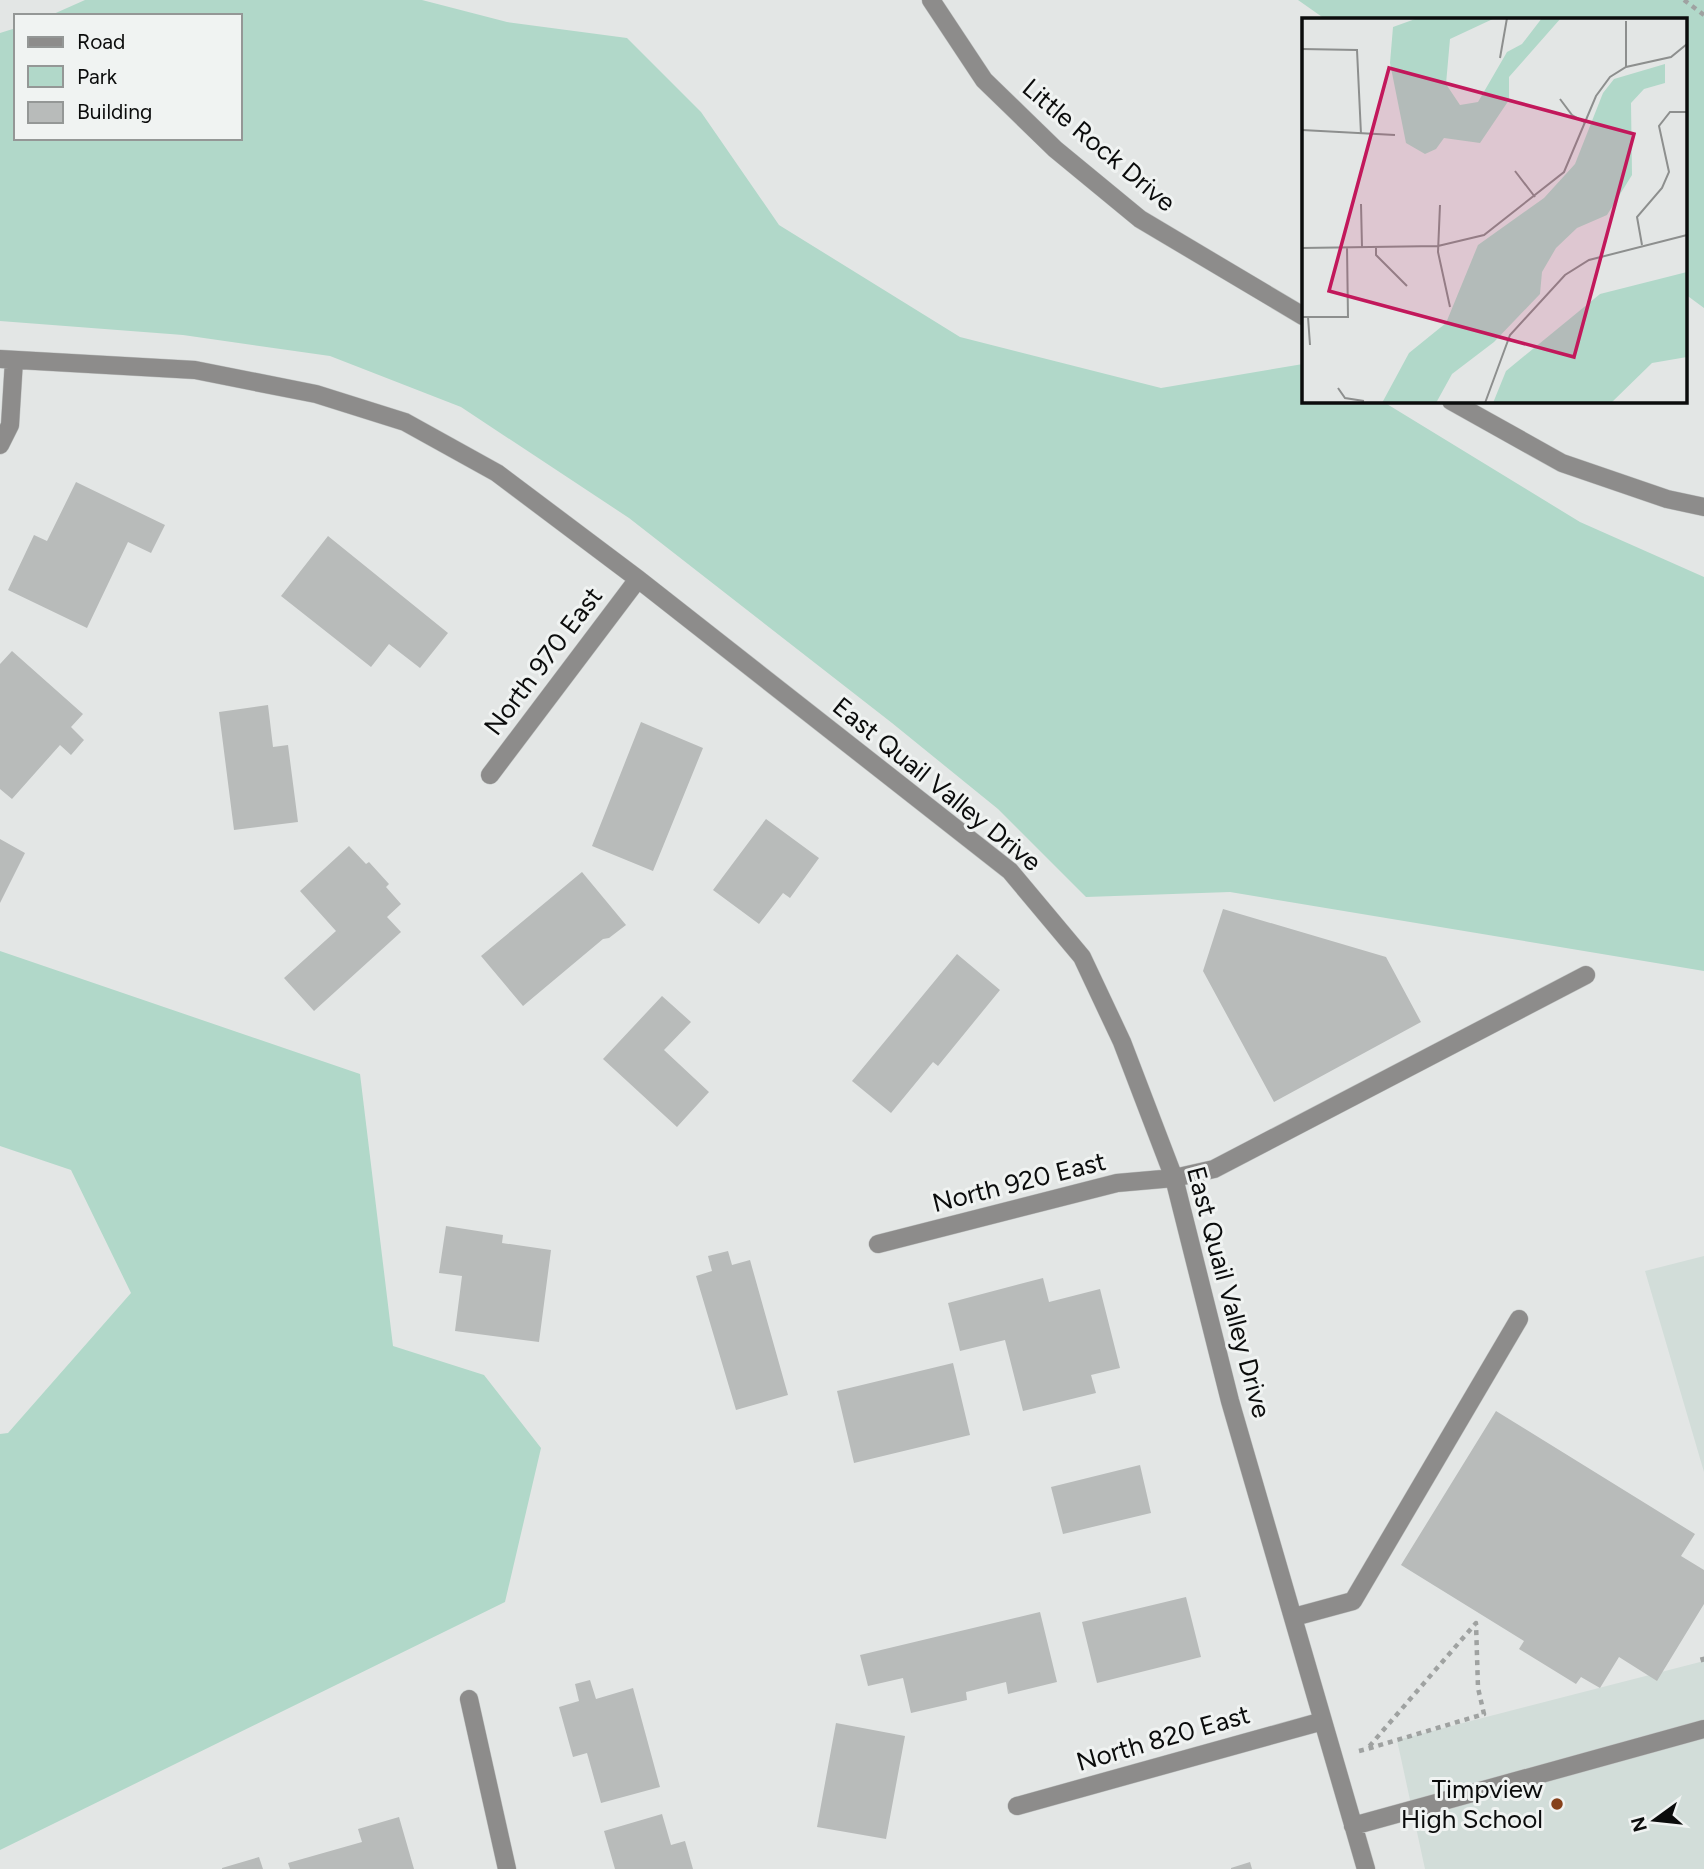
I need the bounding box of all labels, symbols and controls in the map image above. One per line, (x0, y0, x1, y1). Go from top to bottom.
legend (14, 14, 242, 140)
inset map (1302, 18, 1686, 402)
text: Road (77, 29, 125, 54)
text: Park (77, 64, 118, 89)
street label: Little Rock Drive (1016, 72, 1182, 218)
text: Building (77, 99, 152, 124)
street label: North 970 East (477, 581, 609, 741)
street label: East Quail Valley Drive (826, 690, 1048, 878)
street label: North 920 East (929, 1145, 1109, 1219)
street label: East Quail Valley Drive (1180, 1163, 1278, 1421)
street label: North 820 East (1073, 1698, 1254, 1778)
place label: Timpview High School (1401, 1773, 1544, 1835)
north arrow (1620, 1785, 1690, 1855)
marker: Timpview High School (1549, 1796, 1565, 1812)
text: N (1626, 1814, 1652, 1834)

